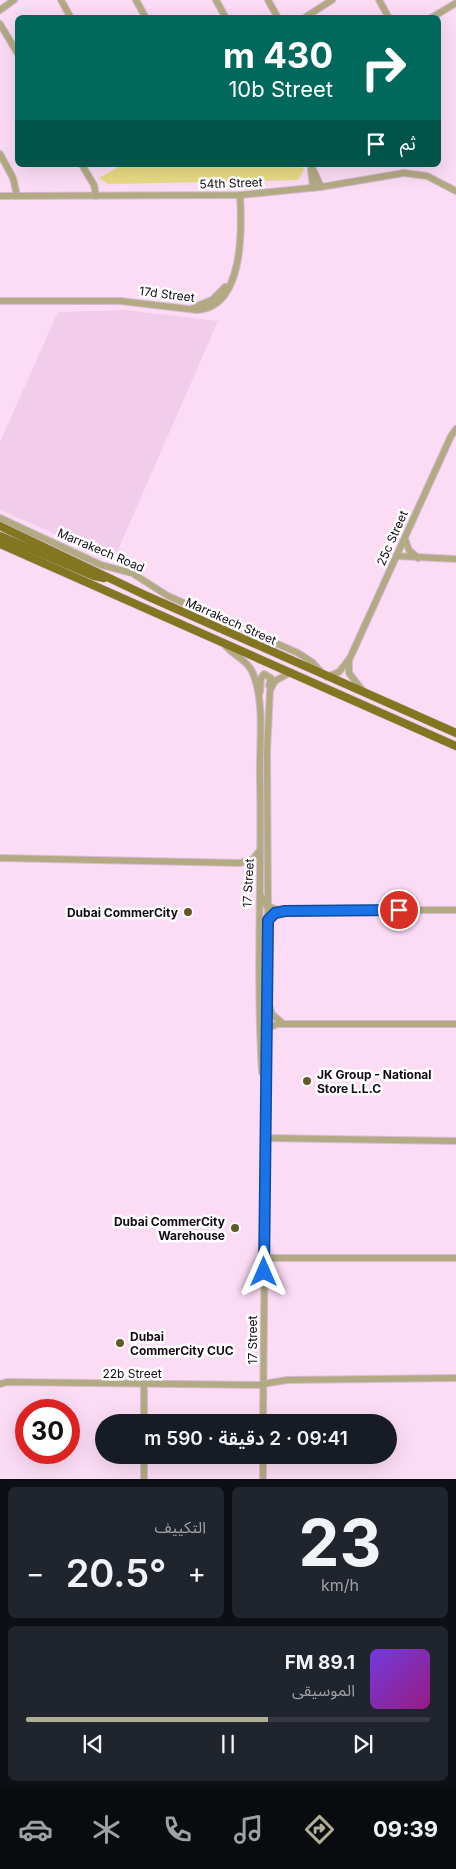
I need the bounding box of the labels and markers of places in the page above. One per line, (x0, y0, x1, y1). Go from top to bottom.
pin (378, 889, 420, 931)
place label: Dubai CommerCity (67, 905, 179, 920)
marker: Dubai CommerCity (182, 906, 194, 918)
place label: JK Group - National Store L.L.C (317, 1067, 432, 1096)
marker: JK Group - National Store L.L.C (301, 1075, 313, 1087)
place label: Dubai CommerCity Warehouse (114, 1214, 226, 1243)
marker: Dubai CommerCity Warehouse (229, 1222, 241, 1234)
place label: Dubai CommerCity CUC (130, 1329, 234, 1358)
marker: Dubai CommerCity CUC (114, 1337, 126, 1349)

